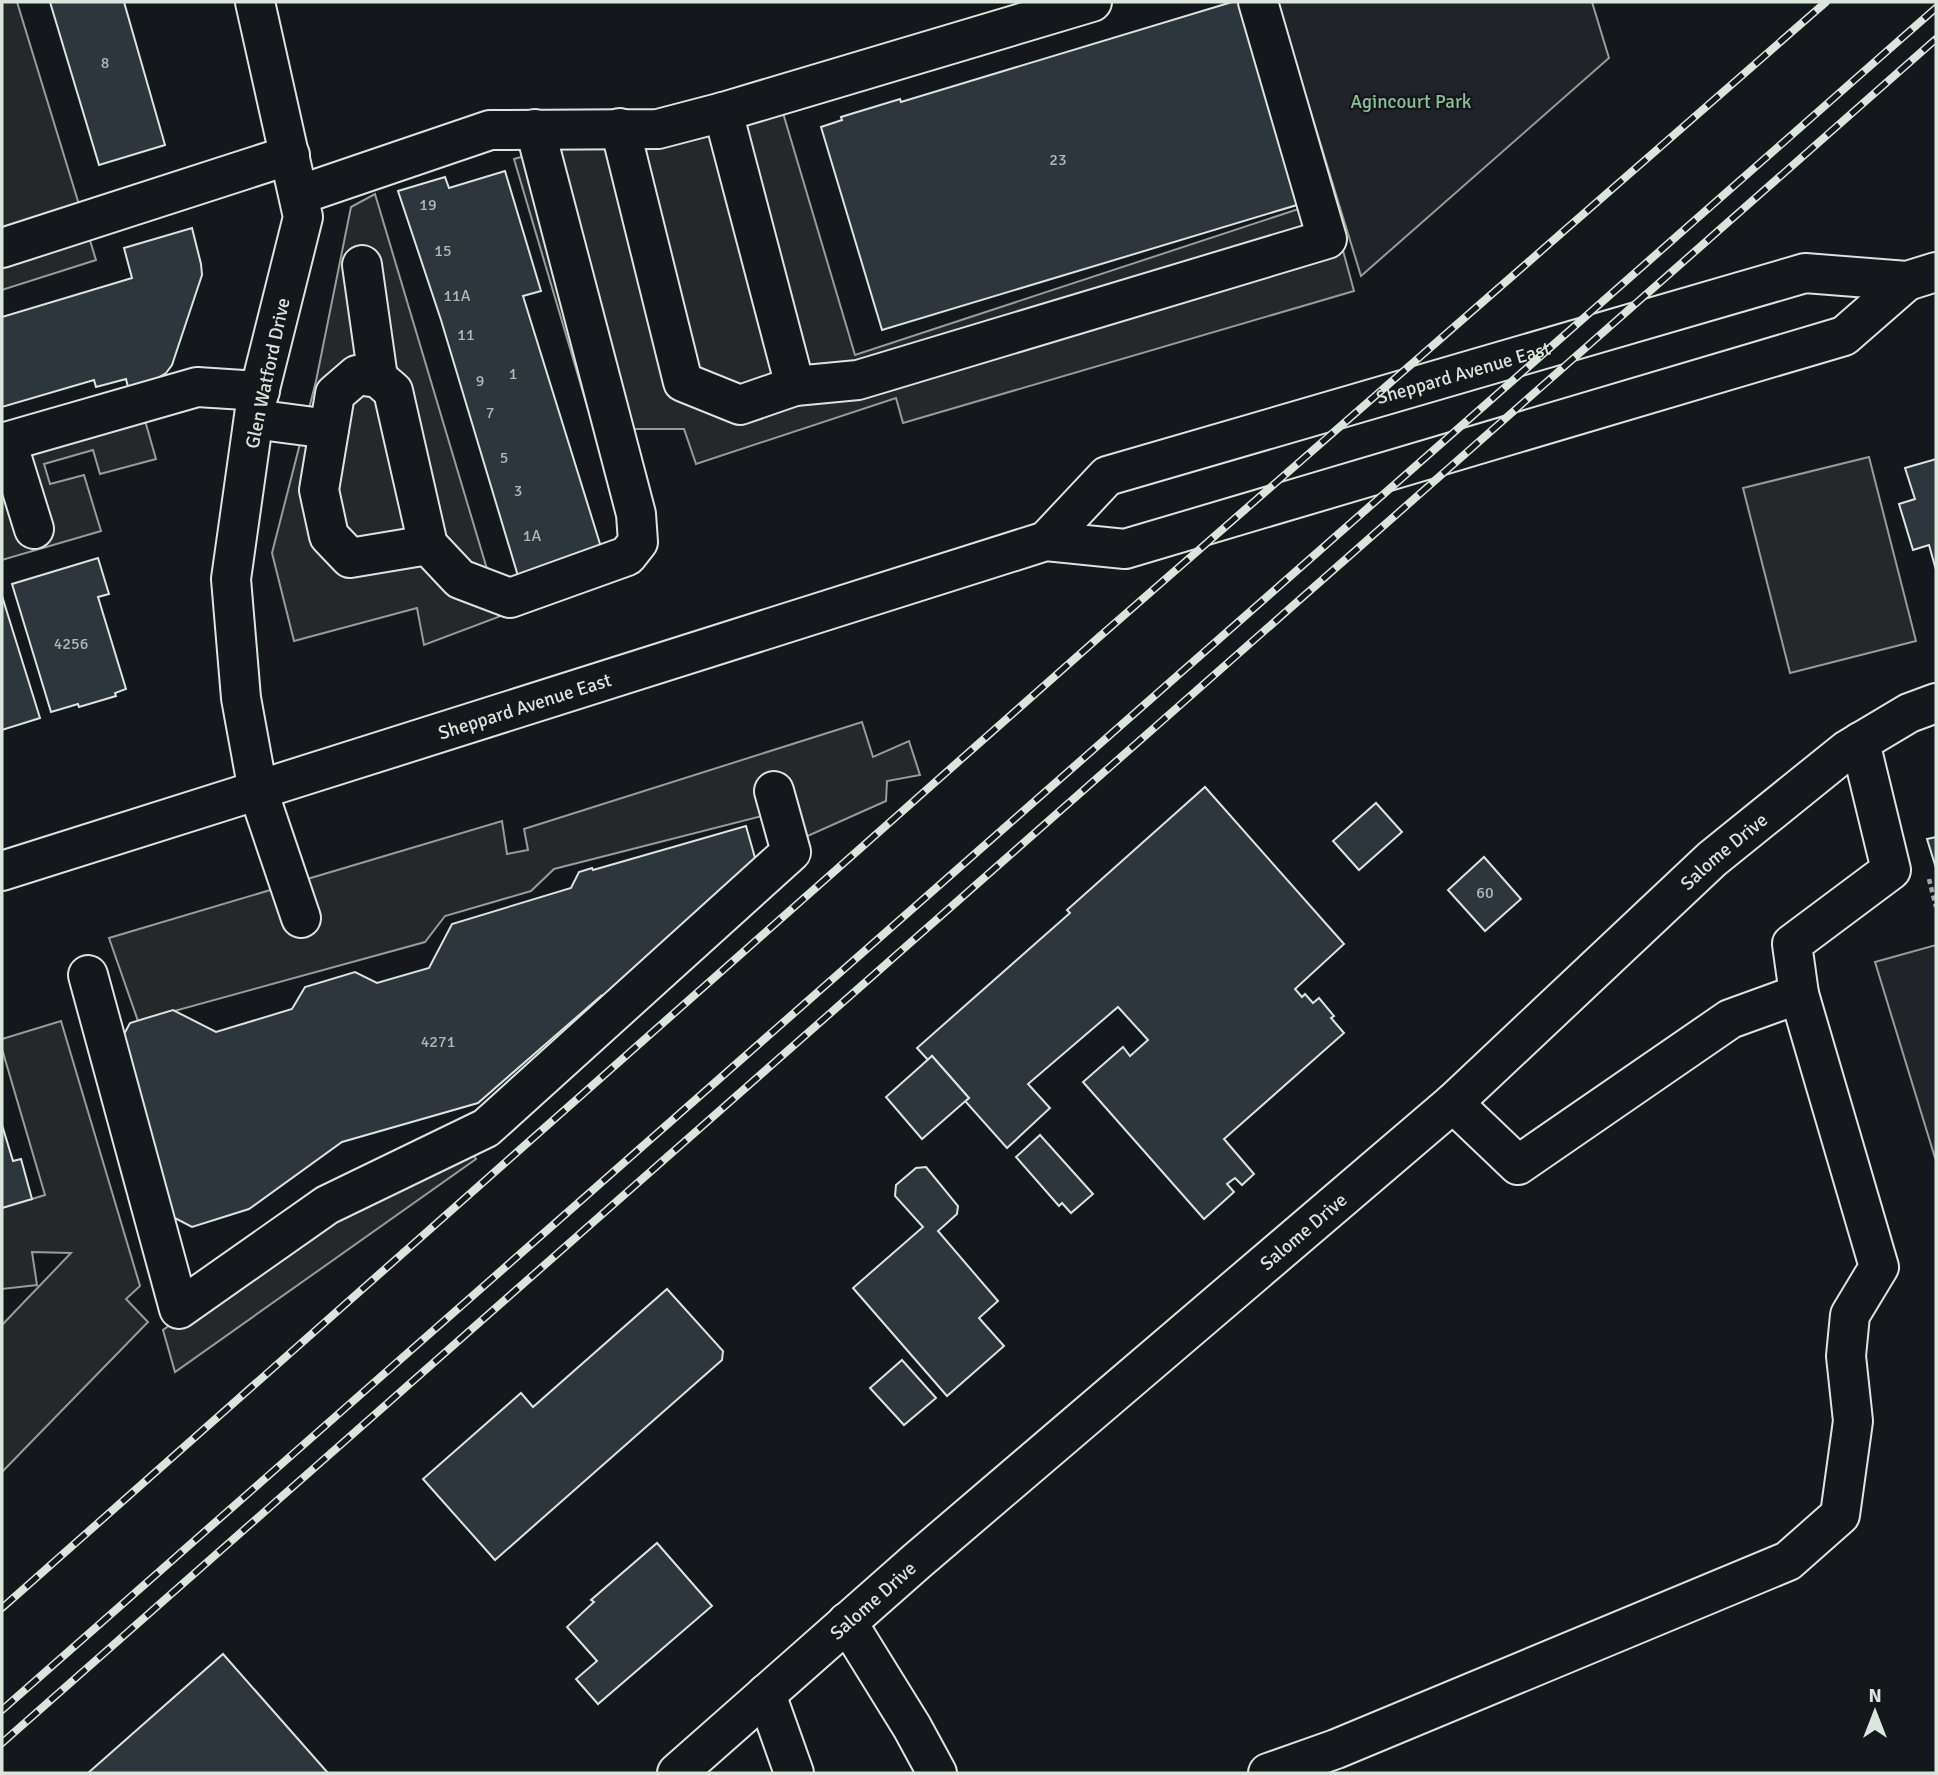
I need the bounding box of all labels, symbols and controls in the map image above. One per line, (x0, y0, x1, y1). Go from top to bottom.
house number: 8 (101, 53, 109, 73)
park label: Agincourt Park (1351, 90, 1472, 114)
house number: 23 (1049, 150, 1067, 170)
house number: 19 (419, 195, 437, 215)
house number: 15 (434, 241, 452, 261)
house number: 11A (443, 286, 471, 306)
street label: Glen Watford Drive (240, 296, 296, 451)
house number: 11 (457, 325, 475, 345)
street label: Sheppard Avenue East (1373, 337, 1554, 410)
house number: 1 (509, 364, 517, 384)
house number: 9 (476, 371, 484, 391)
house number: 7 (486, 403, 494, 423)
house number: 5 (500, 448, 508, 468)
house number: 3 (514, 481, 522, 501)
house number: 1A (523, 526, 541, 546)
house number: 4256 (54, 634, 88, 654)
street label: Sheppard Avenue East (435, 668, 615, 745)
street label: Salome Drive (1676, 808, 1773, 896)
house number: 60 (1476, 883, 1494, 903)
house number: 4271 (421, 1032, 455, 1052)
street label: Salome Drive (1255, 1188, 1352, 1276)
street label: Salome Drive (825, 1557, 921, 1645)
north arrow (1840, 1677, 1910, 1747)
text: N (1868, 1684, 1882, 1708)

